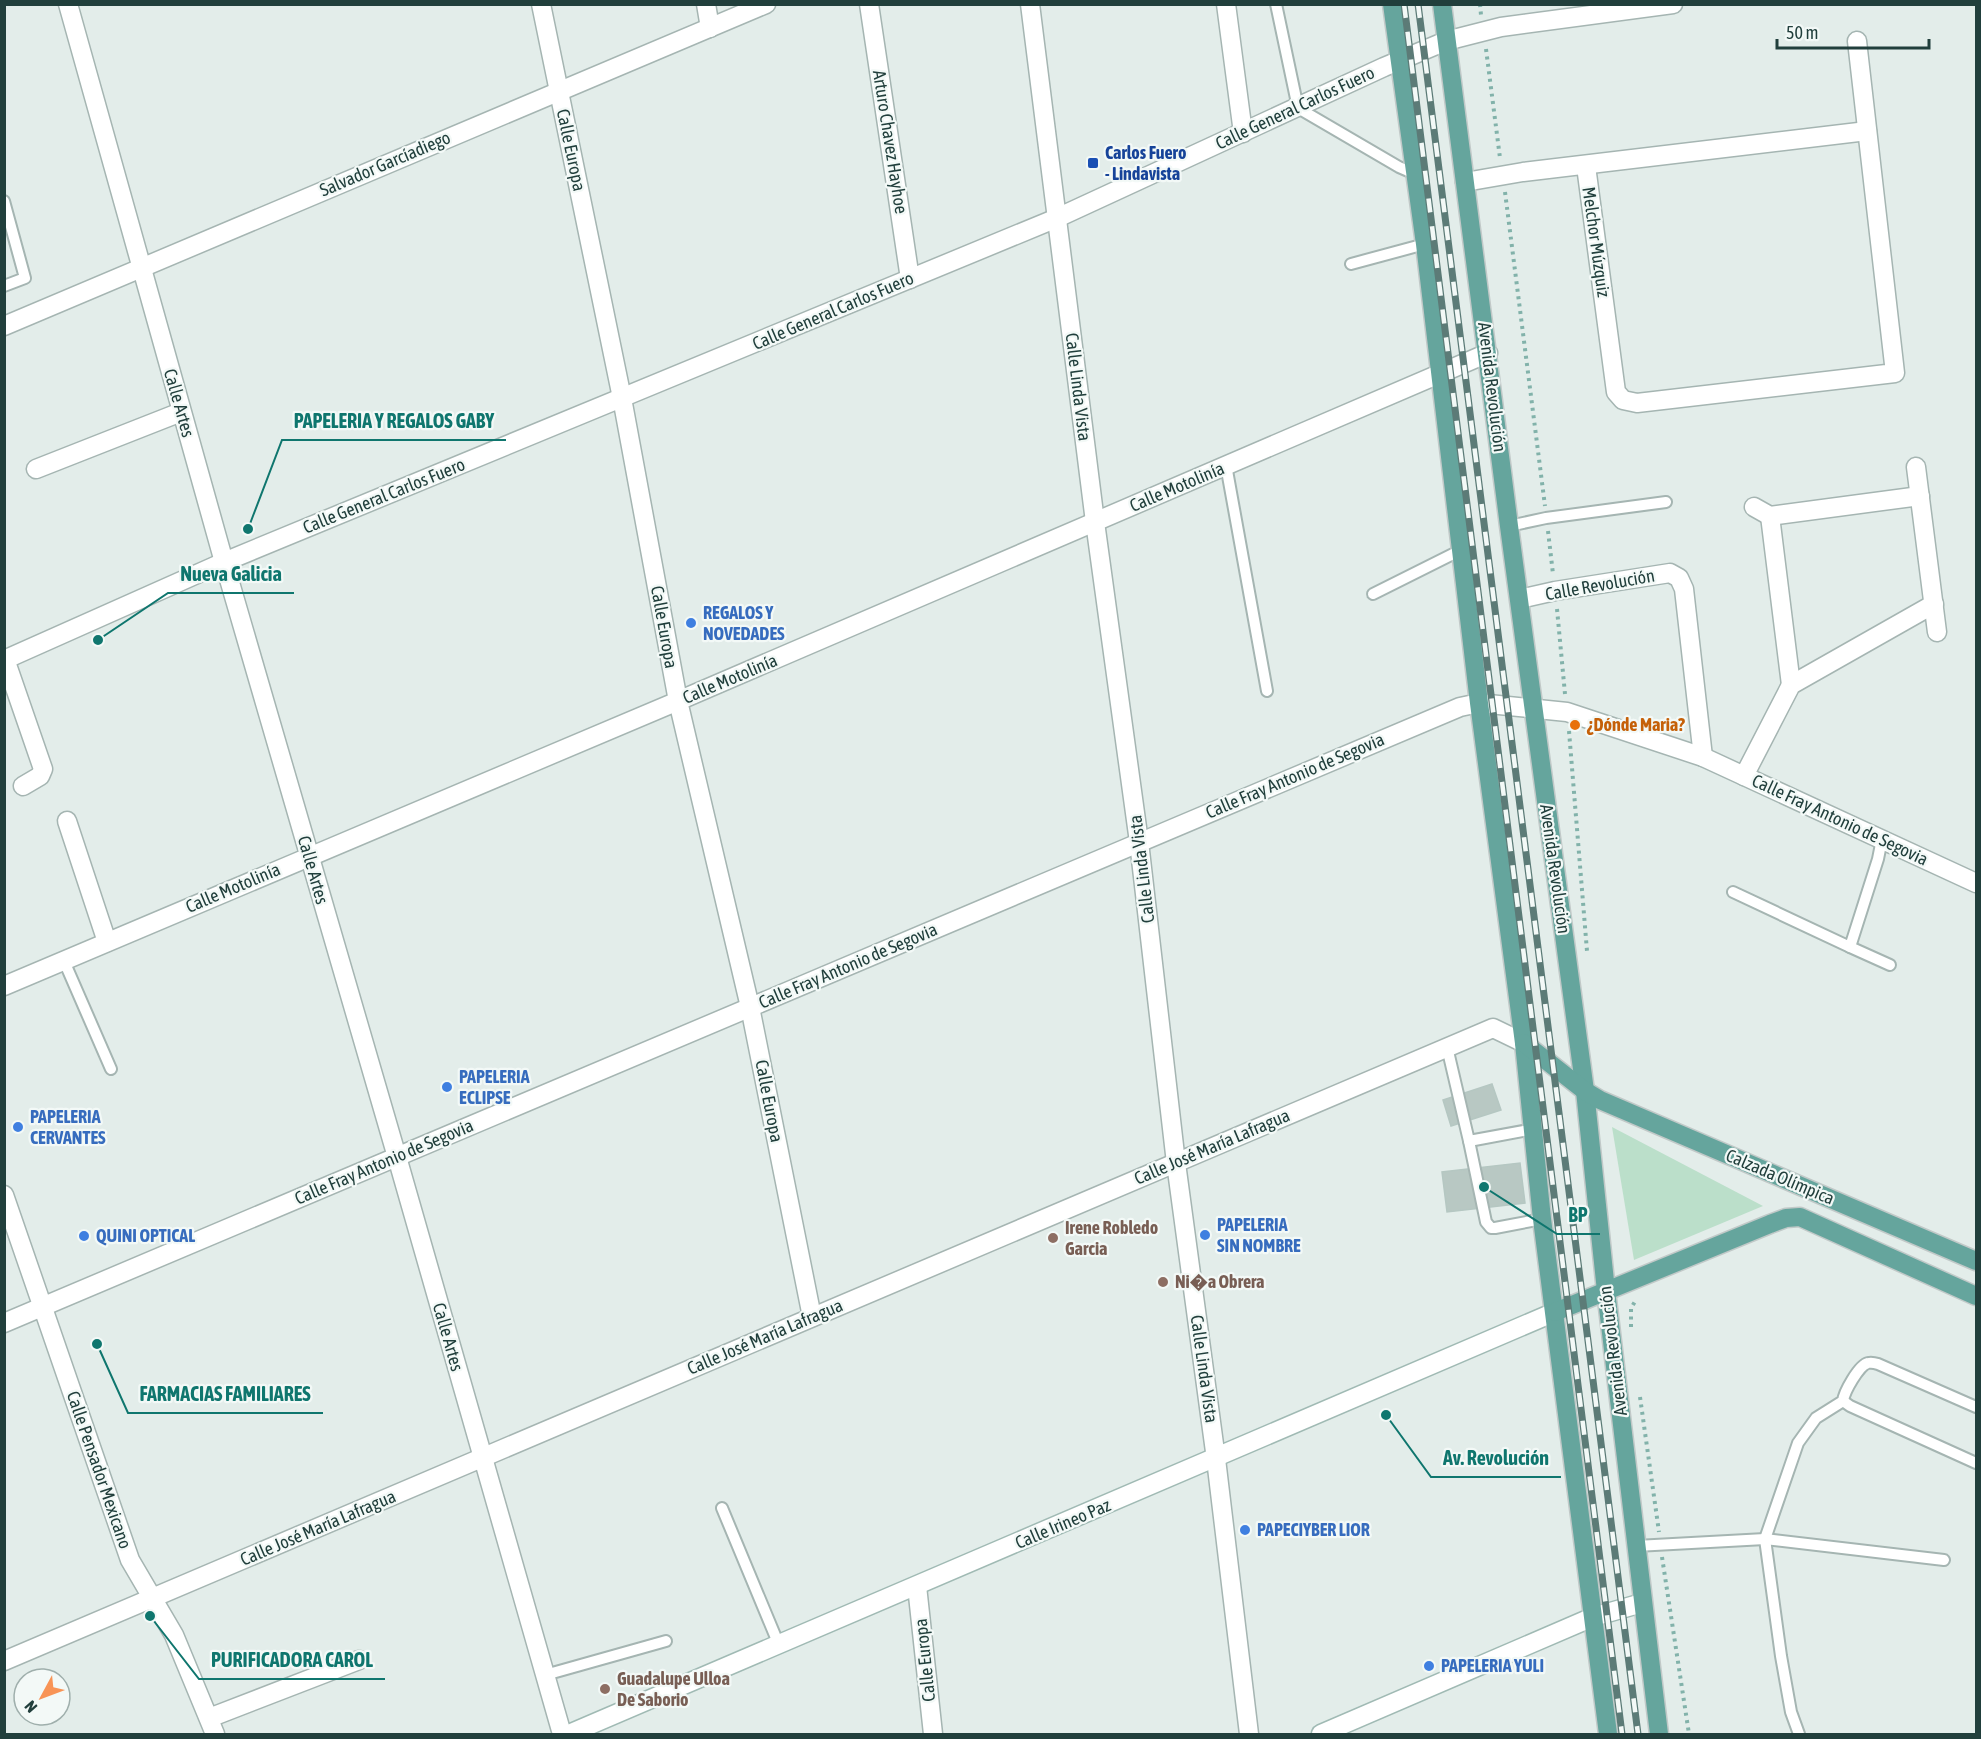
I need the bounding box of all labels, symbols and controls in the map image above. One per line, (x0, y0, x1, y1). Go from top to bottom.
scale bar (1777, 12, 1928, 50)
text: 50 m (1786, 22, 1818, 43)
street label: Calle General Carlos Fuero (1212, 61, 1378, 154)
street label: Arturo Chavez Hayhoe (869, 69, 912, 215)
street label: Calle Europa (553, 107, 590, 193)
street label: Salvador Garcíadiego (316, 127, 453, 201)
place label: Carlos Fuero - Lindavista (1105, 142, 1186, 184)
marker: Carlos Fuero - Lindavista (1086, 156, 1100, 170)
street label: Melchor Múzquiz (1578, 185, 1615, 299)
street label: Calle General Carlos Fuero (749, 267, 917, 354)
street label: Avenida Revolución (1474, 321, 1511, 453)
street label: Calle Linda Vista (1061, 332, 1096, 442)
street label: Calle Artes (160, 366, 199, 439)
callout: PAPELERIA Y REGALOS GABY (282, 402, 506, 440)
text: PAPELERIA Y REGALOS GABY (294, 409, 495, 432)
street label: Calle General Carlos Fuero (300, 453, 468, 538)
street label: Calle Motolinía (1126, 457, 1227, 516)
callout: Nueva Galicia (168, 555, 294, 593)
text: Nueva Galicia (180, 562, 282, 585)
street label: Calle Revolución (1544, 565, 1656, 604)
street label: Calle Europa (647, 584, 682, 670)
place label: REGALOS Y NOVEDADES (703, 602, 785, 644)
marker: REGALOS Y NOVEDADES (684, 616, 698, 630)
street label: Calle Motolinía (679, 649, 780, 708)
place label: ¿Dónde Maria? (1586, 714, 1685, 735)
marker: ¿Dónde Maria? (1568, 718, 1582, 732)
street label: Calle Fray Antonio de Segovia (1202, 728, 1387, 823)
street label: Calle Fray Antonio de Segovia (1749, 769, 1932, 870)
street label: Avenida Revolución (1536, 803, 1575, 935)
street label: Calle Linda Vista (1124, 814, 1159, 924)
street label: Calle Artes (294, 833, 333, 906)
street label: Calle Motolinía (182, 858, 283, 917)
street label: Calle Fray Antonio de Segovia (755, 918, 940, 1013)
street label: Calle Europa (751, 1058, 788, 1144)
place label: PAPELERIA ECLIPSE (459, 1066, 530, 1108)
marker: PAPELERIA ECLIPSE (440, 1080, 454, 1094)
street label: Calle José María Lafragua (1131, 1104, 1293, 1189)
place label: PAPELERIA CERVANTES (30, 1106, 106, 1148)
street label: Calle Fray Antonio de Segovia (291, 1114, 476, 1209)
marker: PAPELERIA CERVANTES (11, 1120, 25, 1134)
street label: Calzada Olímpica (1723, 1144, 1837, 1209)
callout: BP (1557, 1196, 1600, 1234)
text: BP (1568, 1203, 1588, 1226)
place label: PAPELERIA SIN NOMBRE (1217, 1214, 1301, 1256)
place label: Irene Robledo Garcia (1065, 1217, 1158, 1259)
place label: QUINI OPTICAL (96, 1225, 195, 1246)
marker: PAPELERIA SIN NOMBRE (1198, 1228, 1212, 1242)
marker: QUINI OPTICAL (77, 1229, 91, 1243)
marker: Irene Robledo Garcia (1046, 1231, 1060, 1245)
place label: Ni�a Obrera (1175, 1271, 1264, 1292)
marker: Ni�a Obrera (1156, 1275, 1170, 1289)
street label: Avenida Revolución (1594, 1285, 1631, 1417)
street label: Calle José María Lafragua (684, 1294, 846, 1379)
street label: Calle Artes (429, 1300, 468, 1373)
street label: Calle Linda Vista (1187, 1314, 1222, 1424)
callout: FARMACIAS FAMILIARES (128, 1375, 323, 1413)
text: FARMACIAS FAMILIARES (139, 1382, 311, 1405)
street label: Calle Pensador Mexicano (63, 1388, 136, 1551)
callout: Av. Revolución (1431, 1439, 1561, 1477)
text: Av. Revolución (1442, 1446, 1549, 1469)
street label: Calle José María Lafragua (237, 1485, 399, 1570)
street label: Calle Irineo Paz (1012, 1494, 1114, 1553)
place label: PAPECIYBER LIOR (1257, 1519, 1370, 1540)
marker: PAPECIYBER LIOR (1238, 1523, 1252, 1537)
street label: Calle Europa (910, 1617, 939, 1703)
callout: PURIFICADORA CAROL (199, 1641, 385, 1679)
text: PURIFICADORA CAROL (211, 1648, 373, 1671)
place label: PAPELERIA YULI (1441, 1655, 1544, 1676)
marker: PAPELERIA YULI (1422, 1659, 1436, 1673)
north arrow (12, 1667, 72, 1727)
place label: Guadalupe Ulloa De Saborio (617, 1668, 730, 1710)
marker: Guadalupe Ulloa De Saborio (598, 1682, 612, 1696)
text: N (21, 1697, 41, 1716)

